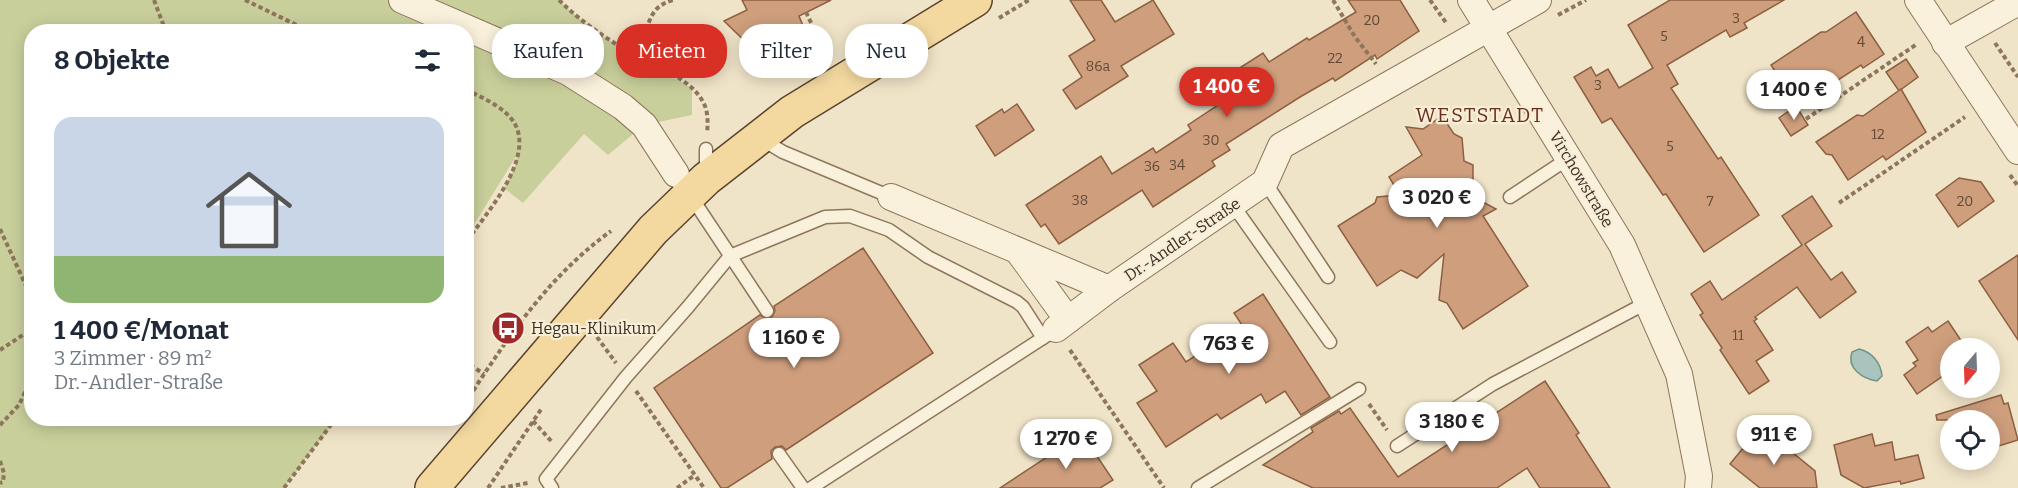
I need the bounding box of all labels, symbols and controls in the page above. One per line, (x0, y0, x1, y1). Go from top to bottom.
house number: 3 (1732, 10, 1740, 27)
house number: 20 (1364, 12, 1380, 29)
chip: Kaufen (492, 24, 604, 78)
chip: Mieten (616, 24, 727, 78)
chip: Filter (739, 24, 833, 78)
chip: Neu (845, 24, 928, 78)
house number: 5 (1660, 28, 1668, 45)
house number: 4 (1857, 34, 1865, 51)
icon: filters (411, 44, 444, 77)
text: 8 Objekte (54, 45, 170, 76)
house number: 22 (1327, 50, 1343, 67)
house number: 86a (1086, 58, 1110, 75)
pin: 1 400 € (1172, 67, 1282, 118)
pin: 1 400 € (1739, 70, 1849, 121)
text: 1 400 € (1193, 74, 1261, 98)
house number: 3 (1594, 77, 1602, 94)
text: 1 400 € (1760, 77, 1828, 101)
district label: WESTSTADT (1416, 103, 1544, 127)
house number: 12 (1871, 126, 1885, 143)
street label: Virchowstraße (1545, 128, 1618, 231)
house number: 30 (1203, 132, 1219, 149)
house number: 5 (1666, 138, 1674, 155)
icon: home (195, 156, 303, 264)
house number: 34 (1169, 157, 1185, 174)
house number: 36 (1144, 158, 1160, 175)
pin: 3 020 € (1382, 178, 1492, 229)
text: 3 020 € (1402, 185, 1472, 209)
house number: 38 (1072, 192, 1088, 209)
house number: 7 (1706, 193, 1714, 210)
house number: 20 (1957, 193, 1973, 210)
street label: Dr.-Andler-Straße (1121, 194, 1244, 285)
bus stop icon: Hegau-Klinikum (490, 310, 526, 346)
text: 1 400 €/Monat (54, 315, 229, 346)
pin: 1 160 € (739, 318, 849, 369)
place label: Hegau-Klinikum (531, 319, 657, 338)
pin: 763 € (1187, 324, 1271, 375)
text: 1 160 € (763, 325, 825, 349)
house number: 11 (1732, 327, 1744, 344)
text: 763 € (1203, 331, 1255, 355)
north arrow (1940, 338, 2000, 398)
map controls (1940, 338, 2000, 470)
text: 3 Zimmer · 89 m² (54, 346, 212, 370)
text: Dr.-Andler-Straße (54, 370, 223, 394)
pin: 3 180 € (1397, 402, 1507, 453)
text: 3 180 € (1419, 409, 1485, 433)
button: locate (1940, 410, 2000, 470)
pin: 911 € (1732, 415, 1816, 466)
pin: 1 270 € (1011, 419, 1121, 470)
text: 911 € (1751, 422, 1797, 446)
text: 1 270 € (1034, 426, 1098, 450)

